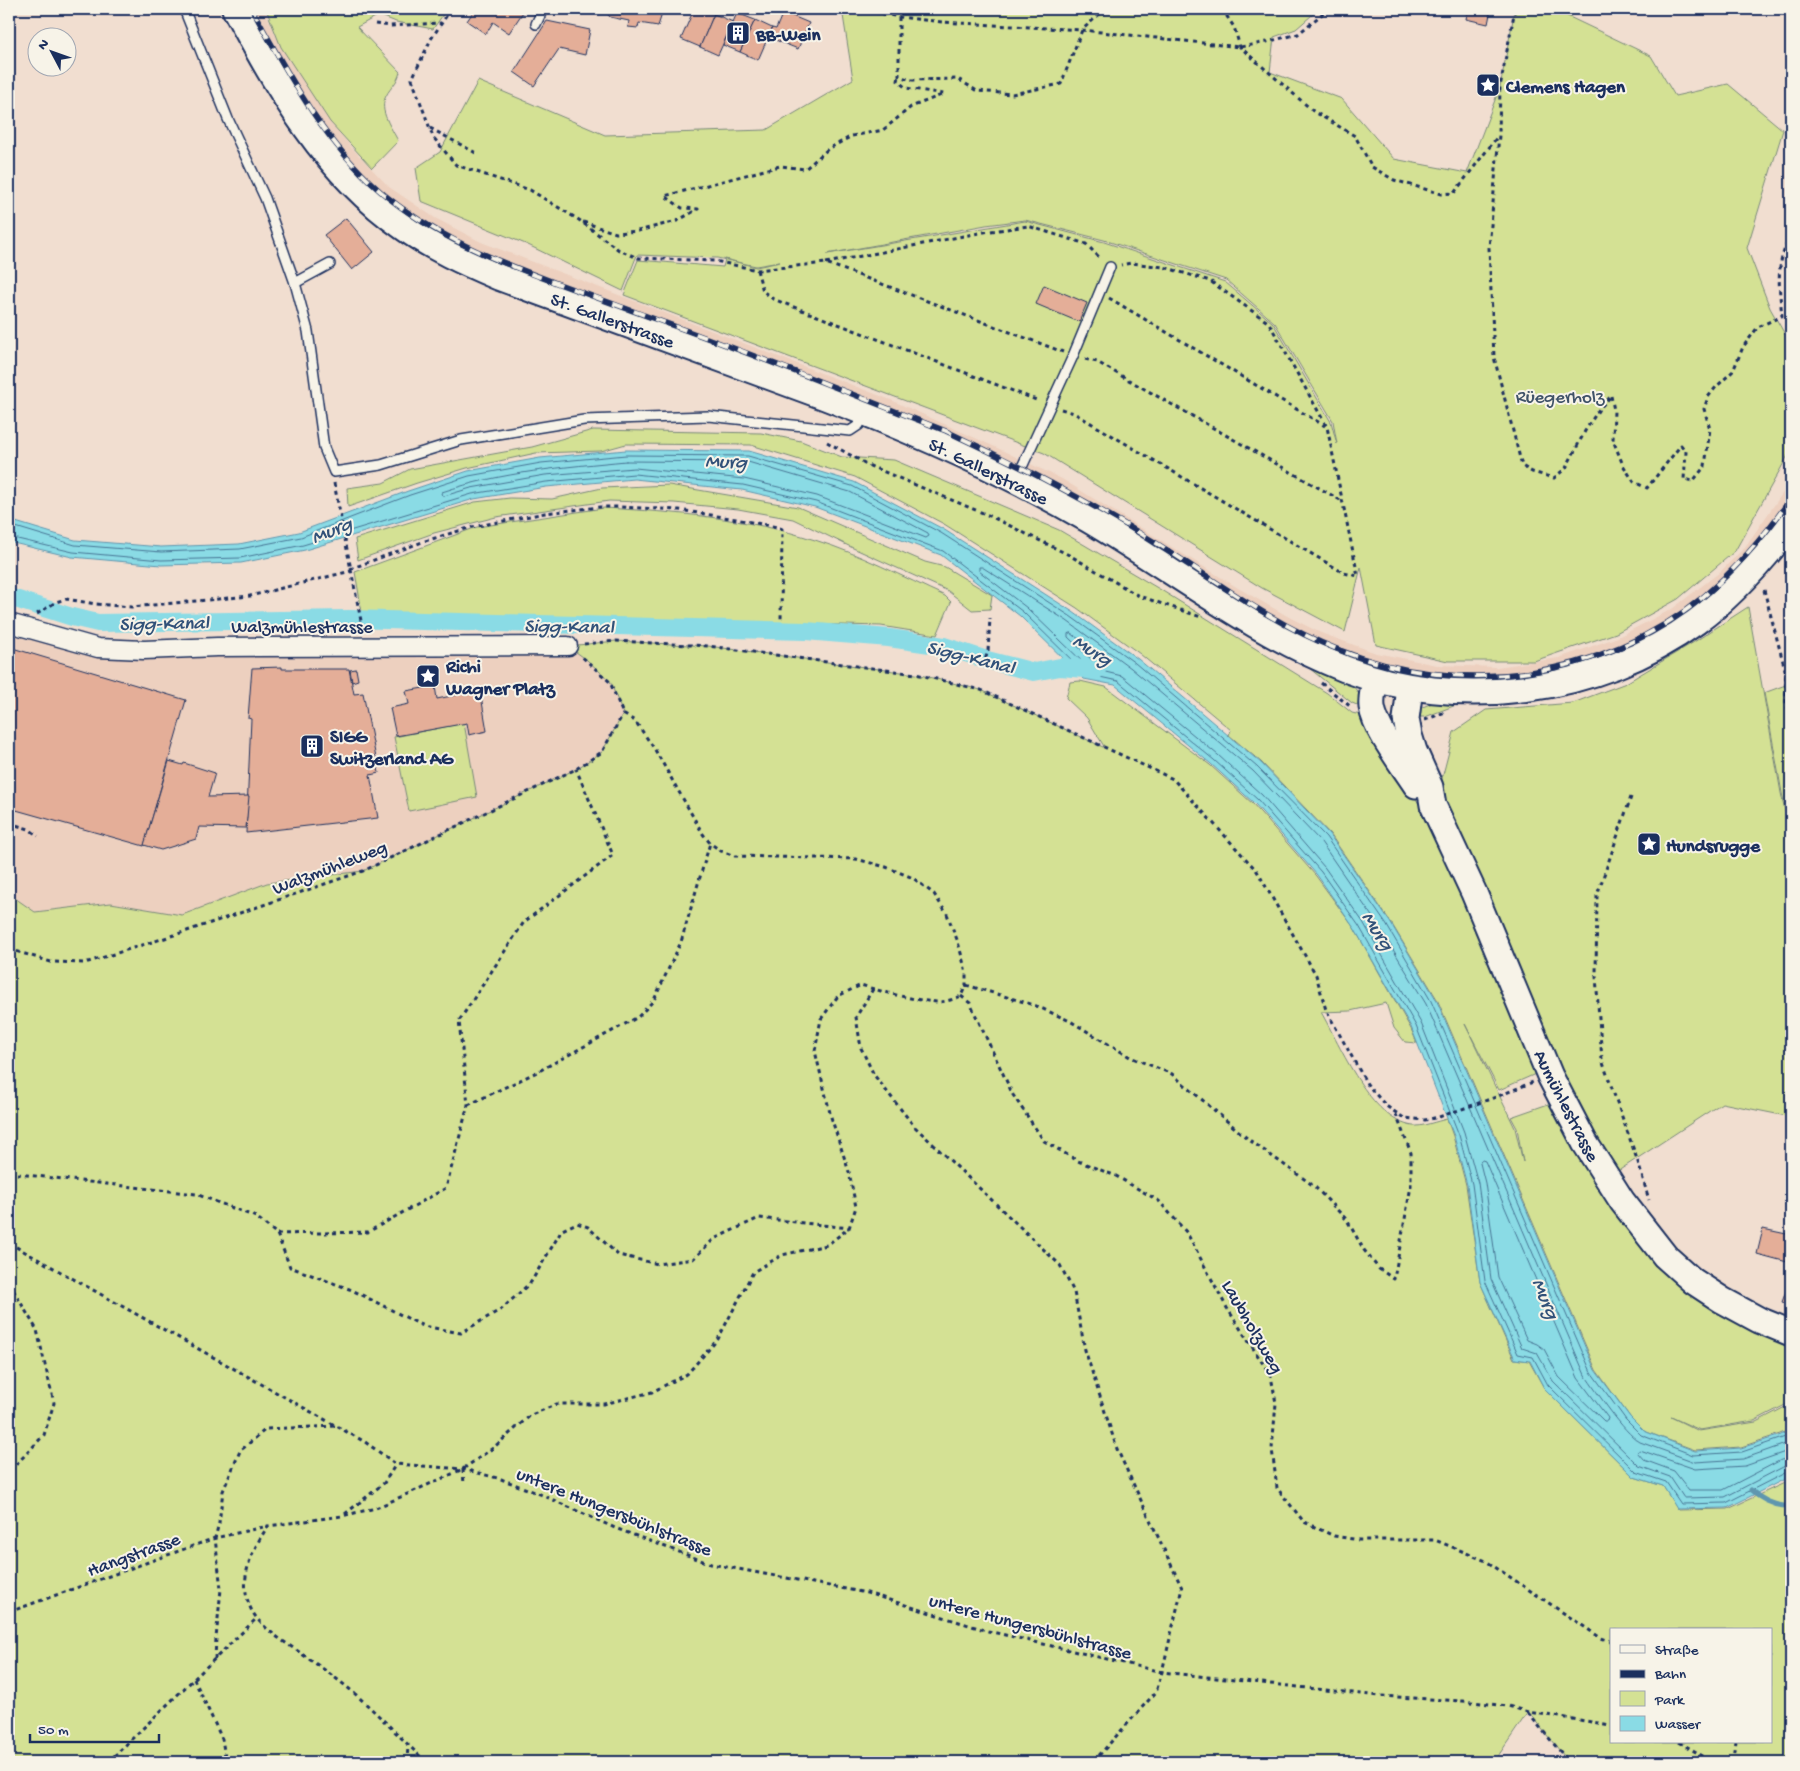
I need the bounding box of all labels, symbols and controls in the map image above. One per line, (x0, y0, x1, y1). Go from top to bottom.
building icon: BB-Wein (725, 20, 751, 46)
place label: BB-Wein (755, 25, 821, 48)
north arrow (28, 28, 78, 78)
text: N (35, 36, 53, 54)
place icon: Clemens Hagen (1475, 72, 1501, 98)
place label: Clemens Hagen (1505, 77, 1626, 100)
street label: St. Gallerstrasse (547, 289, 677, 355)
park label: Rüegerholz (1516, 387, 1605, 410)
street label: St. Gallerstrasse (924, 434, 1051, 512)
water label: Murg (705, 451, 749, 476)
water label: Murg (309, 513, 357, 551)
water label: Sigg-Kanal (119, 613, 211, 638)
water label: Sigg-Kanal (524, 616, 616, 641)
street label: Walzmühlestrasse (231, 617, 373, 640)
water label: Murg (1067, 631, 1116, 674)
water label: Sigg-Kanal (924, 637, 1018, 682)
place label: Richi Wagner Platz (445, 657, 557, 702)
place icon: Richi Wagner Platz (415, 663, 441, 689)
place label: SIGG Switzerland AG (330, 727, 454, 772)
building icon: SIGG Switzerland AG (299, 733, 325, 759)
place icon: Hundsrugge (1636, 831, 1662, 857)
place label: Hundsrugge (1666, 836, 1761, 859)
street label: Walzmühleweg (270, 837, 391, 902)
water label: Murg (1355, 908, 1398, 957)
street label: Aumühlestrasse (1527, 1047, 1603, 1167)
water label: Murg (1525, 1276, 1563, 1325)
street label: Laubholzweg (1215, 1277, 1287, 1379)
street label: untere Hungersbühlstrasse (513, 1463, 715, 1563)
street label: Hangstrasse (85, 1529, 184, 1584)
street label: untere Hungersbühlstrasse (926, 1590, 1134, 1667)
legend (1610, 1628, 1772, 1744)
text: Straße (1655, 1642, 1699, 1660)
text: Bahn (1654, 1666, 1686, 1684)
text: Park (1654, 1692, 1685, 1710)
scale bar (30, 1711, 159, 1743)
text: Wasser (1655, 1716, 1702, 1734)
text: 50 m (38, 1722, 69, 1740)

